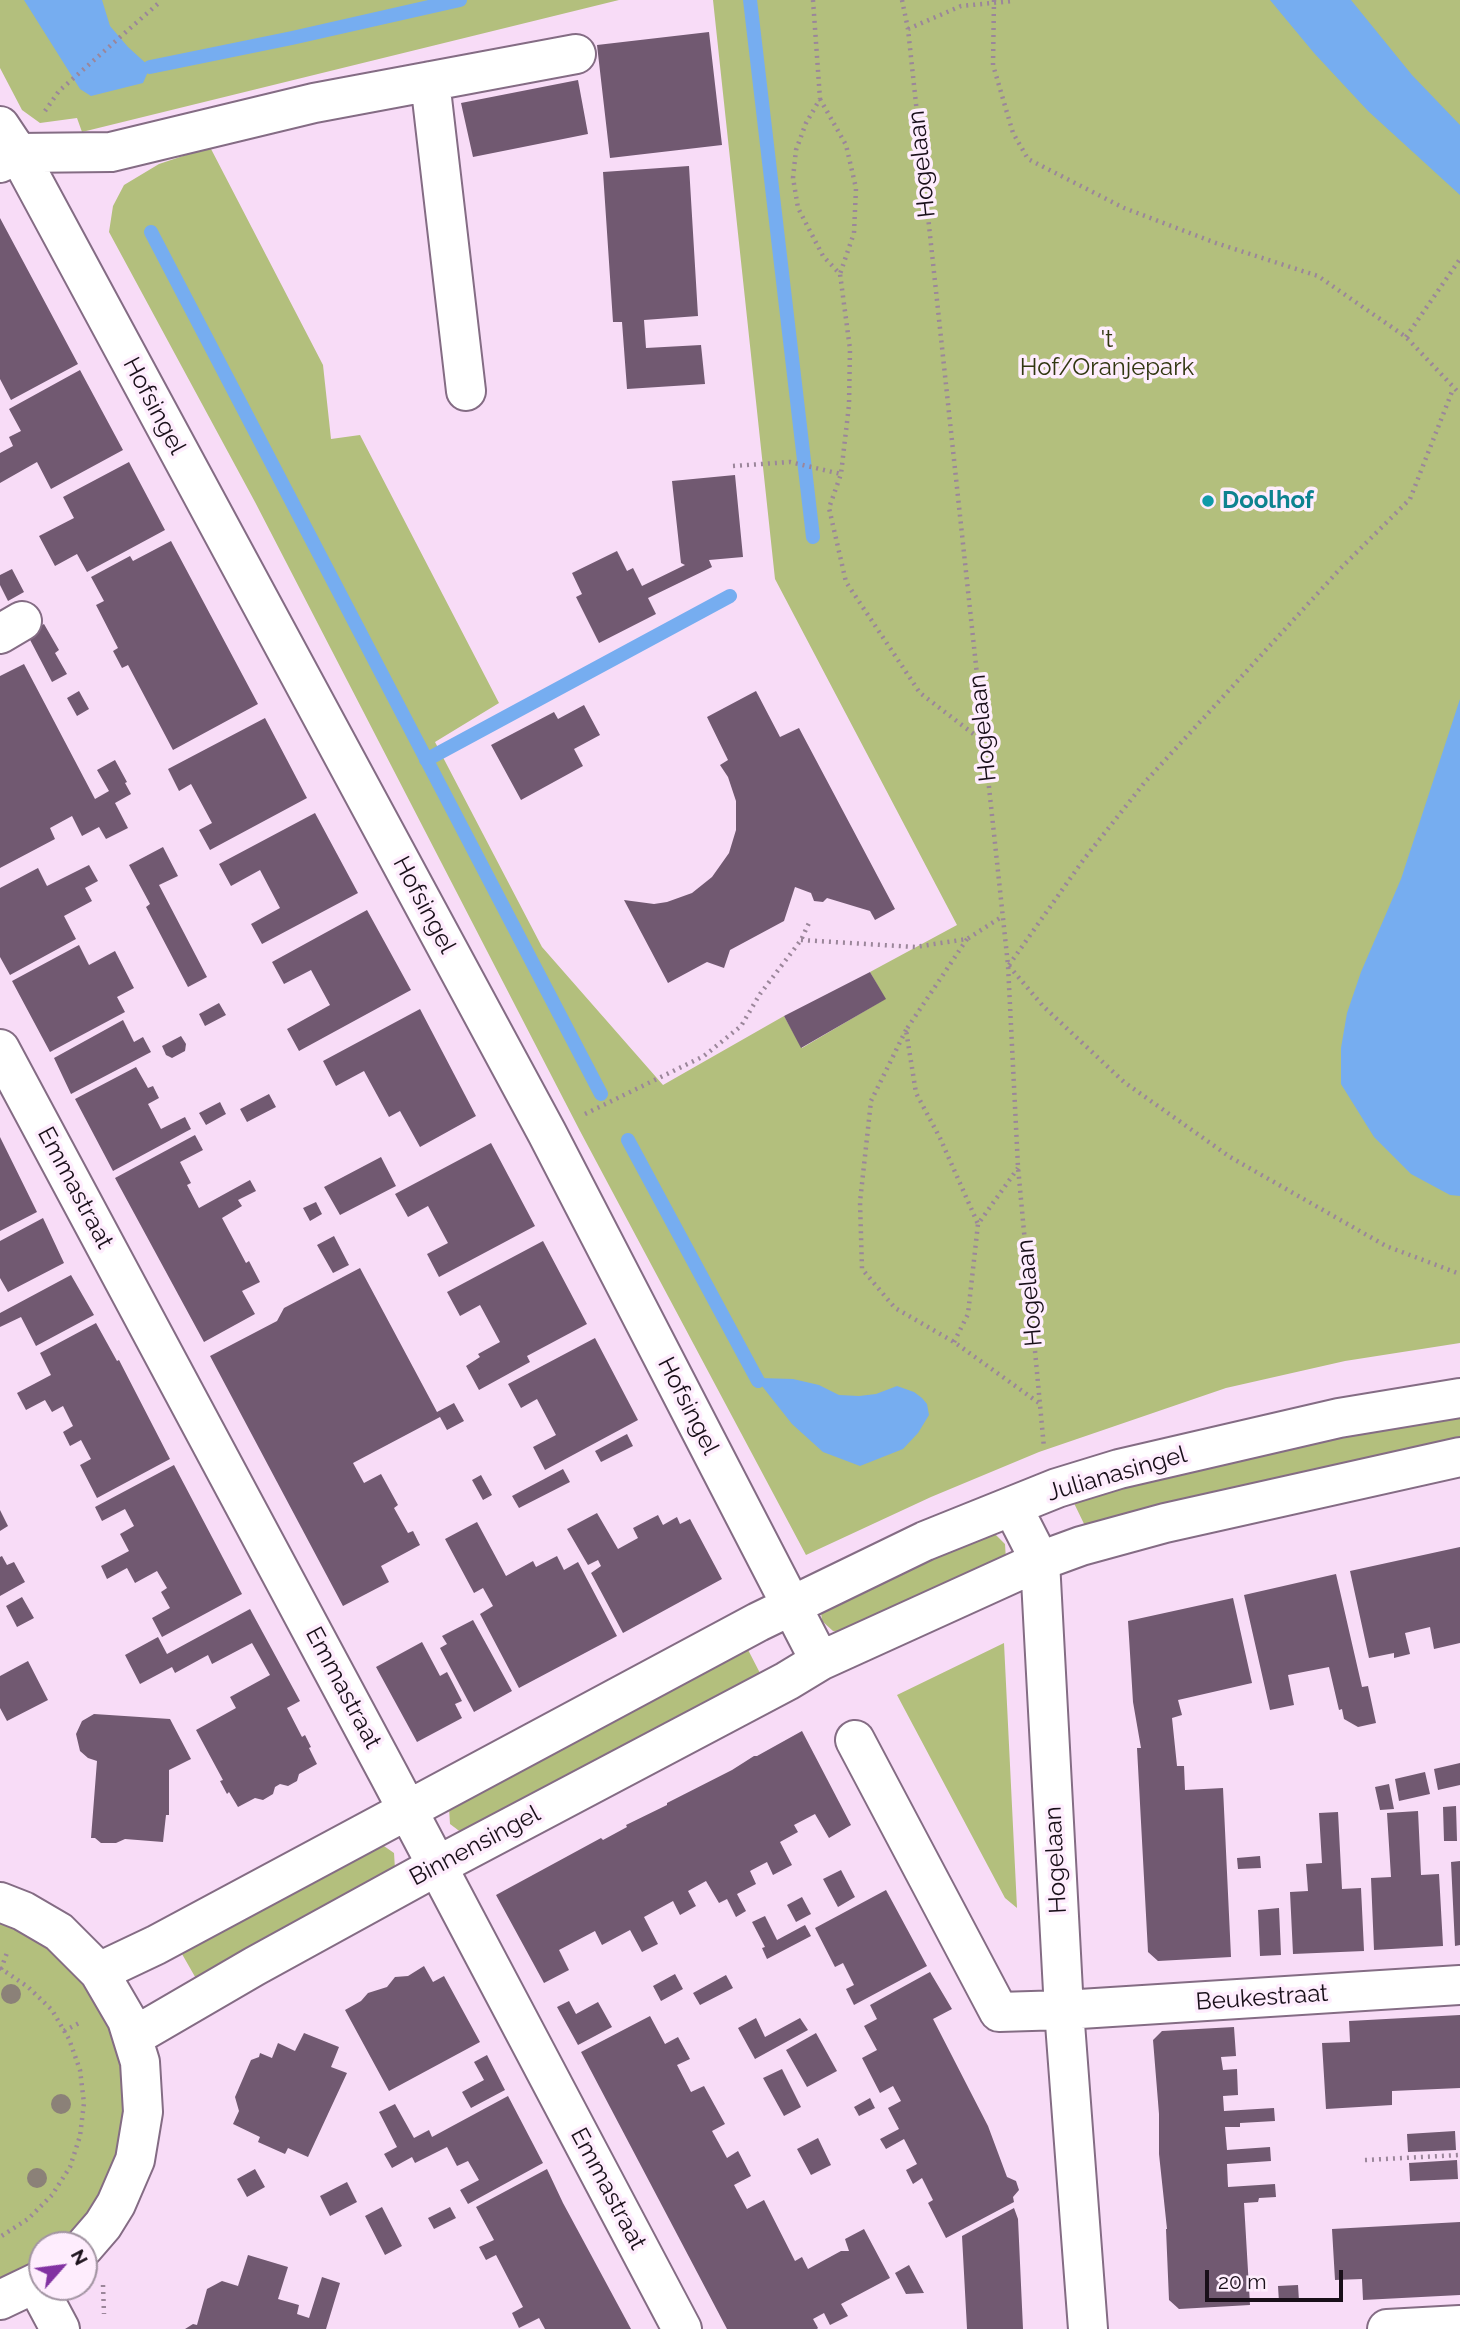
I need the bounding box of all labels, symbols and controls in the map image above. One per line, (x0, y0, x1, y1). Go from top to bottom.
street label: Hogelaan (902, 109, 942, 219)
park label: 't Hof/Oranjepark (1020, 326, 1194, 382)
street label: Hofsingel (116, 353, 192, 459)
place label: Doolhof (1222, 487, 1314, 515)
marker: Doolhof (1200, 493, 1216, 509)
street label: Hogelaan (963, 673, 1003, 783)
street label: Hofsingel (386, 852, 462, 958)
street label: Emmastraat (31, 1122, 119, 1254)
street label: Hogelaan (1011, 1238, 1049, 1348)
street label: Hofsingel (651, 1352, 725, 1460)
street label: Julianasingel (1044, 1440, 1190, 1508)
street label: Emmastraat (299, 1622, 387, 1754)
street label: Binnensingel (405, 1800, 545, 1892)
street label: Hogelaan (1039, 1806, 1073, 1914)
street label: Beukestraat (1195, 1979, 1329, 2017)
street label: Emmastraat (564, 2123, 652, 2255)
north arrow (28, 2231, 98, 2301)
text: N (67, 2246, 93, 2269)
scale bar (1208, 2256, 1346, 2300)
text: 20 m (1218, 2269, 1266, 2294)

